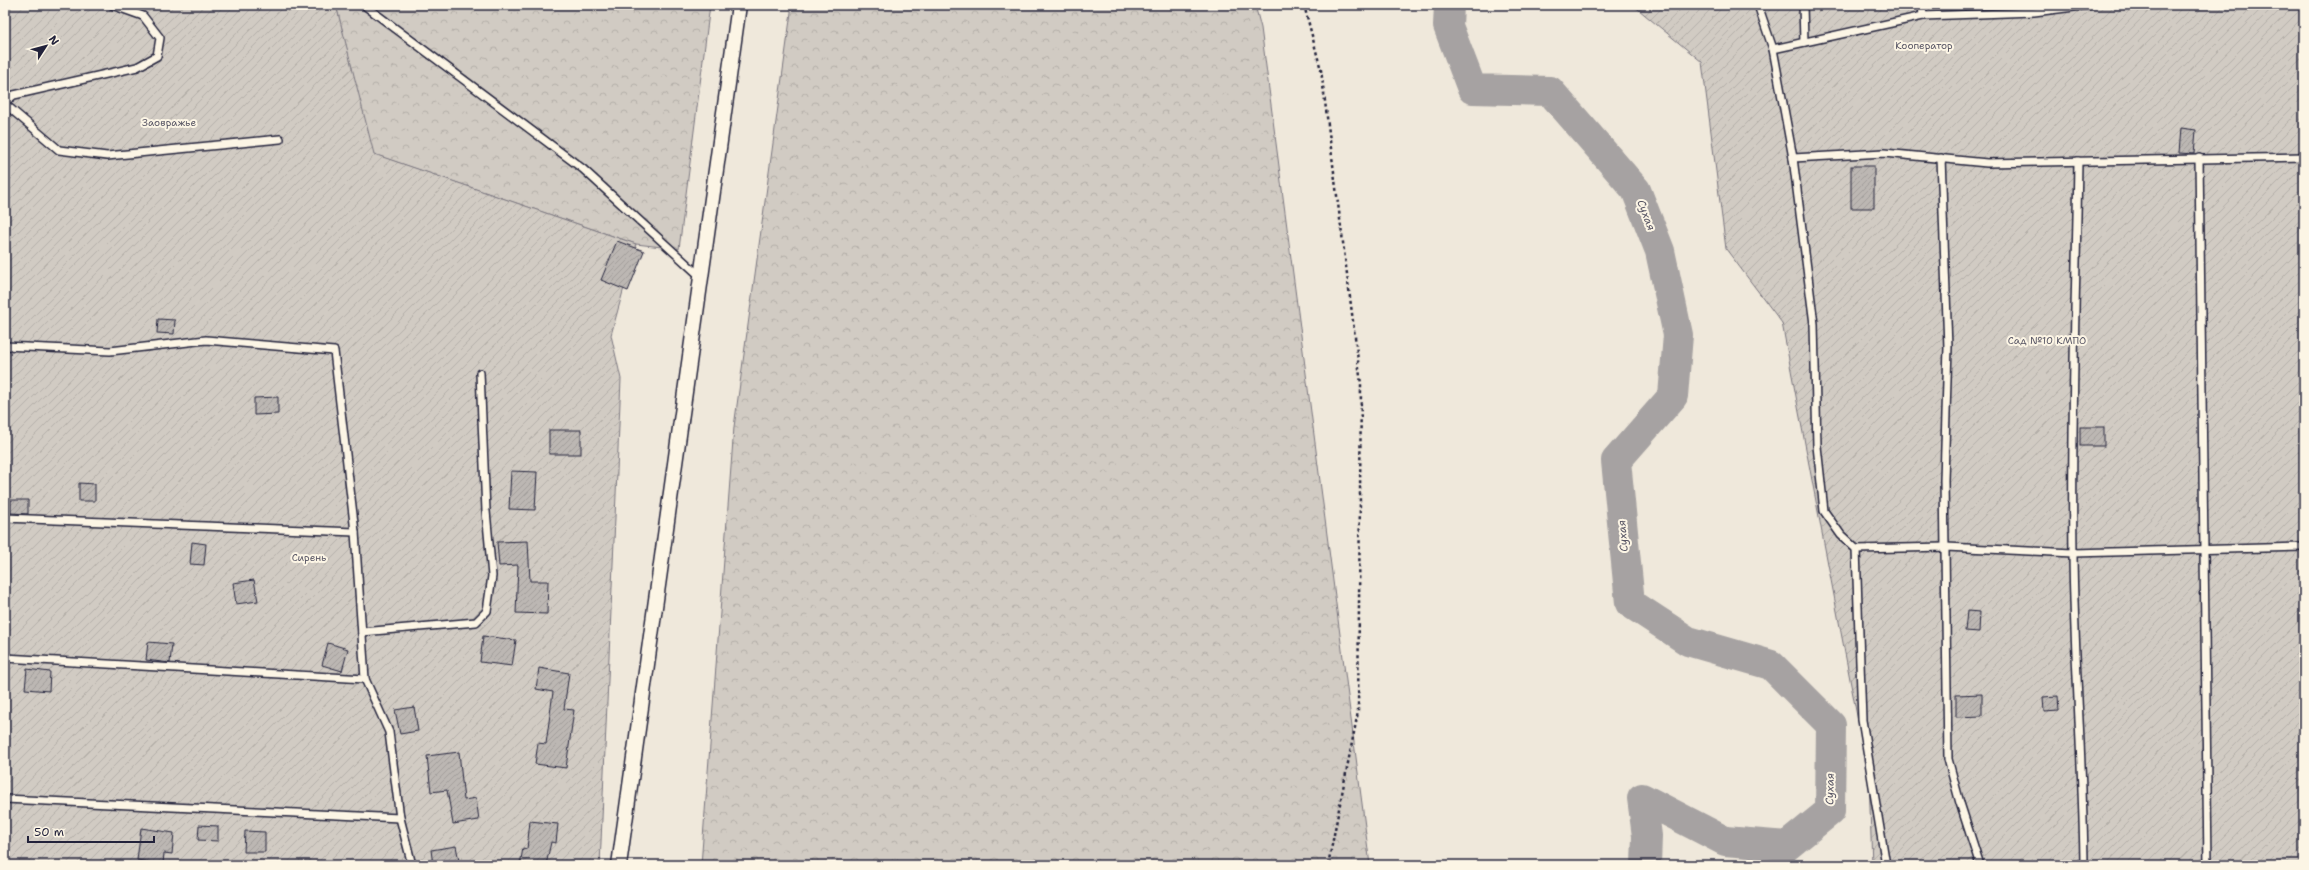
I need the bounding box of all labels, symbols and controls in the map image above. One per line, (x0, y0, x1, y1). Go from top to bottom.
north arrow (26, 26, 66, 66)
text: N (45, 32, 62, 49)
park label: Кооператор (1895, 39, 1953, 52)
park label: Заовражье (142, 116, 196, 129)
water label: Сухая (1633, 198, 1659, 232)
park label: Сад №10 КМПО (2008, 334, 2086, 347)
water label: Сухая (1614, 520, 1632, 552)
park label: Сирень (292, 551, 326, 564)
water label: Сухая (1822, 773, 1838, 805)
scale bar (28, 818, 154, 844)
text: 50 m (34, 824, 64, 840)

